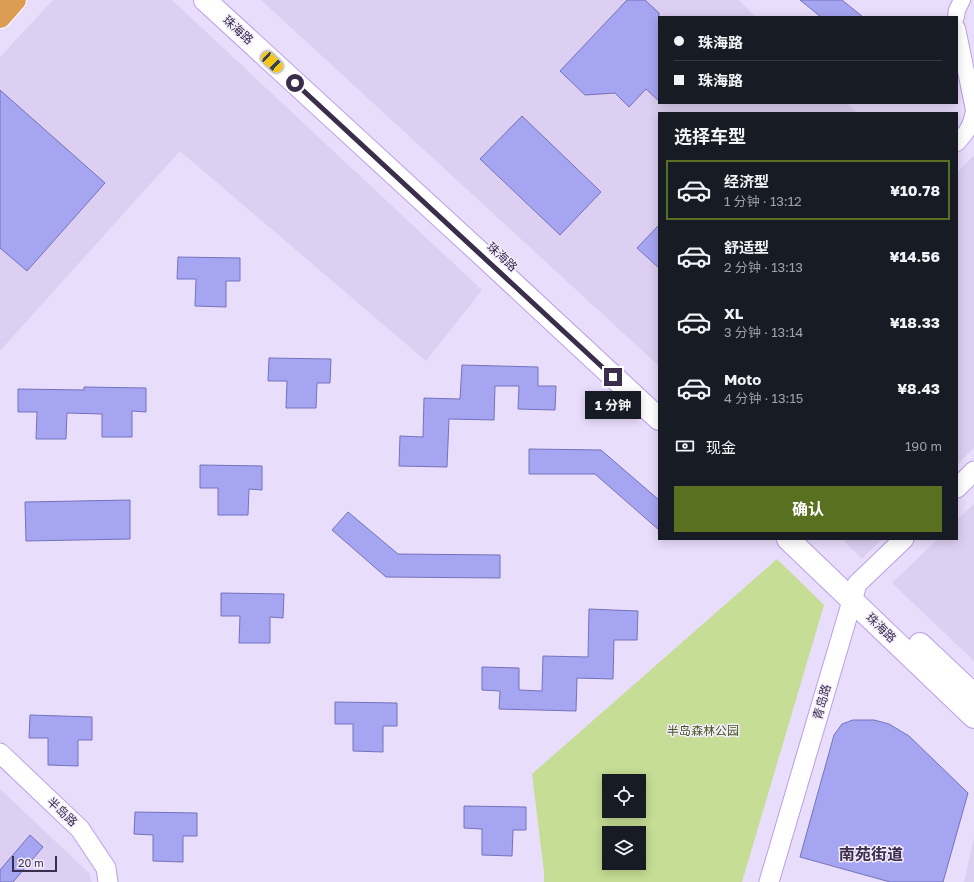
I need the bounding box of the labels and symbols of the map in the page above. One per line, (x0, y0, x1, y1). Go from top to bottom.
street label: 珠海路 (220, 12, 257, 47)
car (259, 49, 285, 75)
route start (286, 74, 304, 92)
street label: 珠海路 (484, 239, 521, 274)
route end (604, 368, 622, 386)
callout: 1 分钟 (585, 391, 641, 419)
street label: 珠海路 (863, 610, 900, 646)
street label: 青岛路 (809, 682, 834, 721)
park label: 半岛森林公园 (667, 723, 739, 738)
street label: 半岛路 (44, 794, 81, 829)
district label: 南苑街道 (839, 844, 903, 864)
scale bar (12, 854, 57, 873)

